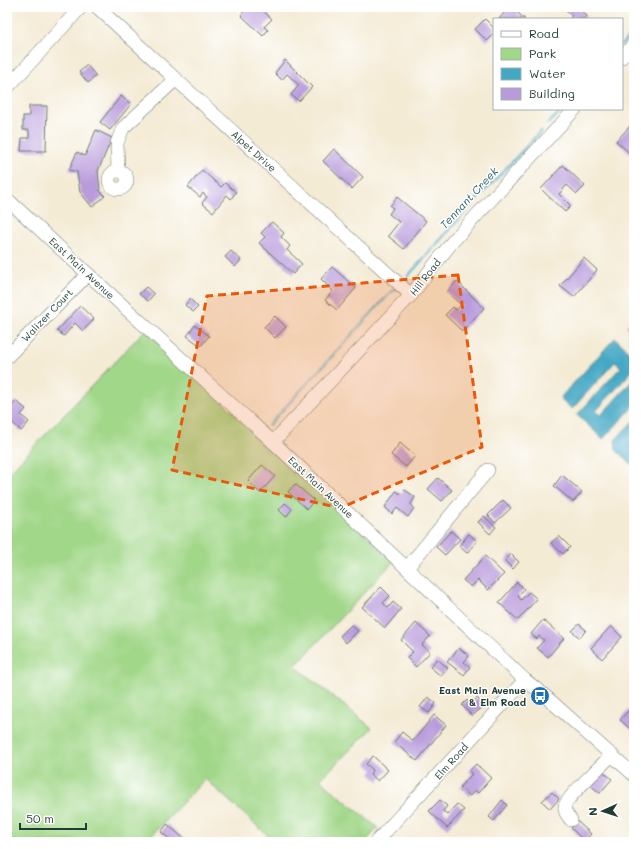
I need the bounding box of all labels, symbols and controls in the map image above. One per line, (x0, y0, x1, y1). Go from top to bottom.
legend (493, 18, 623, 110)
text: Road (529, 25, 559, 41)
text: Park (529, 45, 556, 61)
text: Water (529, 65, 566, 81)
text: Building (529, 85, 575, 101)
street label: Alpet Drive (229, 127, 279, 175)
water label: Tennant Creek (436, 163, 501, 232)
street label: East Main Avenue (46, 234, 118, 302)
street label: Hill Road (406, 256, 444, 298)
street label: Walizer Court (18, 285, 76, 345)
street label: East Main Avenue (285, 453, 357, 521)
place label: East Main Avenue & Elm Road (439, 683, 527, 709)
bus stop icon: East Main Avenue & Elm Road (529, 685, 551, 707)
street label: Elm Road (431, 740, 471, 782)
north arrow (583, 791, 623, 831)
scale bar (20, 805, 86, 831)
text: N (585, 807, 600, 816)
text: 50 m (26, 810, 54, 826)

